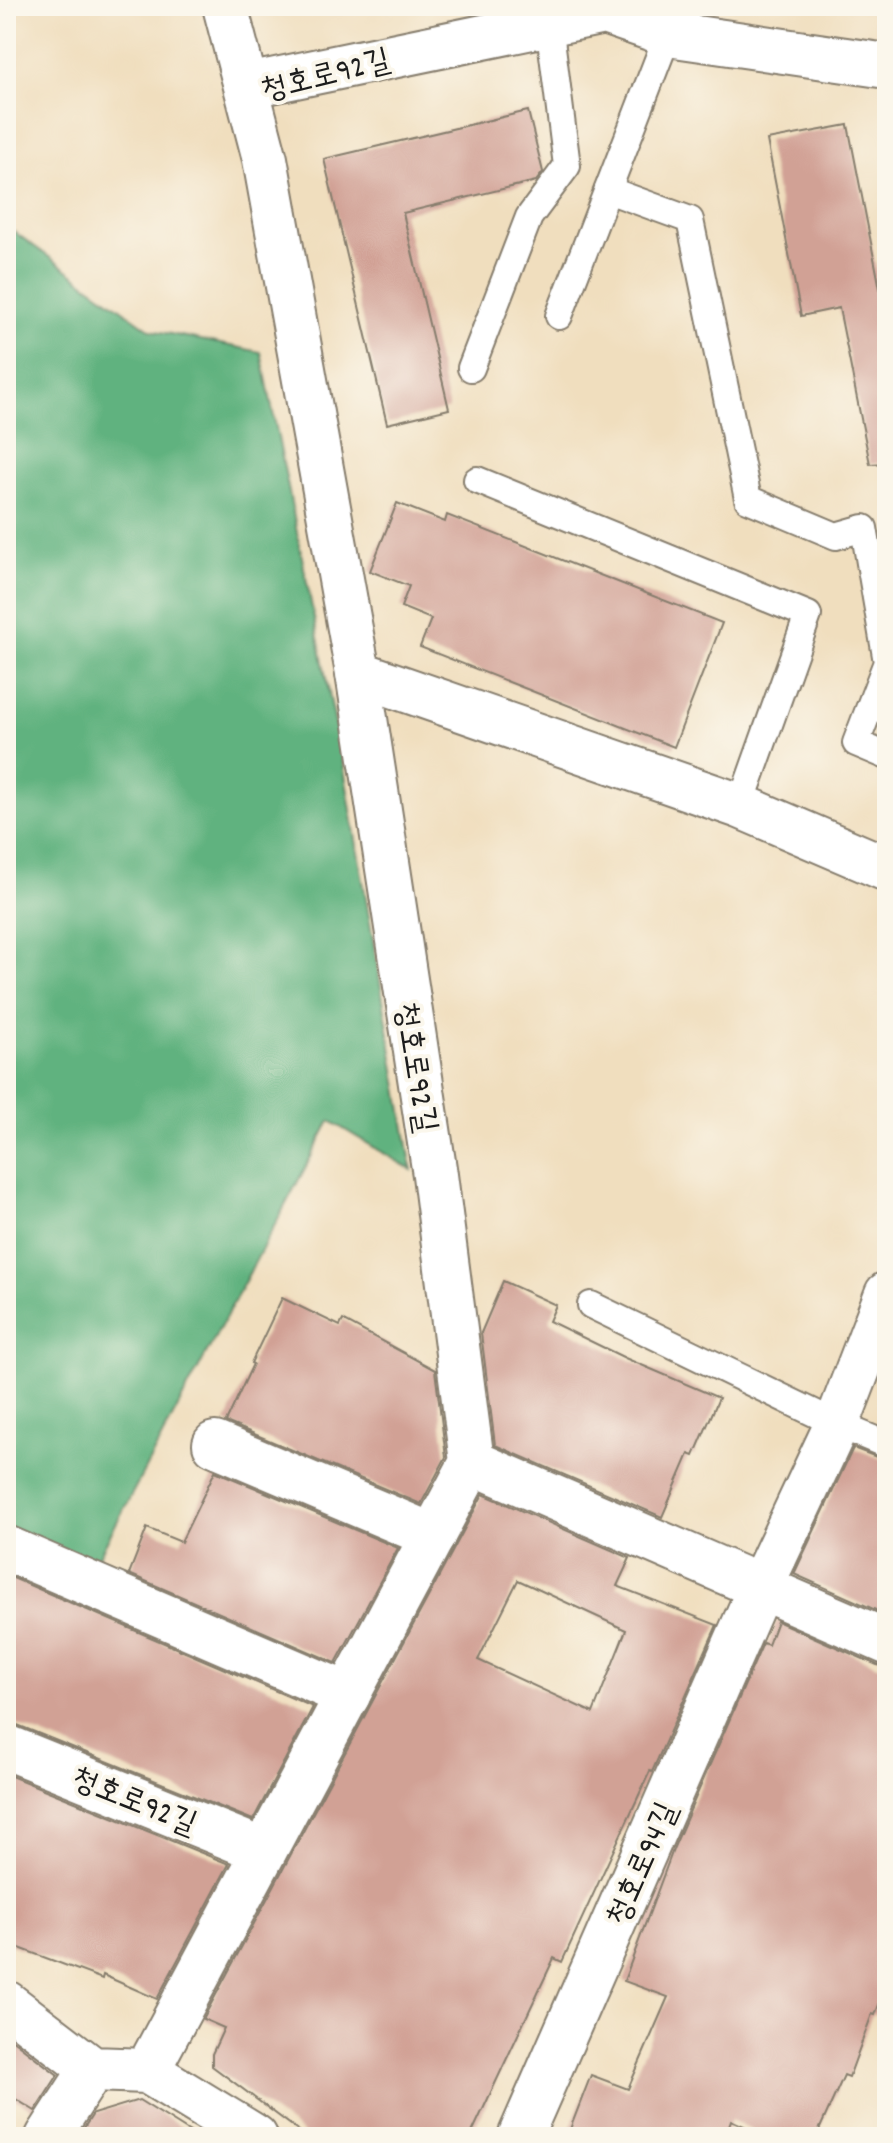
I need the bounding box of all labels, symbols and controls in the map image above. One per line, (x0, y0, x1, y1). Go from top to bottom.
street label: 청호로92길 (257, 40, 396, 116)
street label: 청호로92길 (380, 999, 446, 1136)
street label: 청호로92길 (63, 1758, 203, 1850)
street label: 청호로94길 (597, 1796, 692, 1934)

